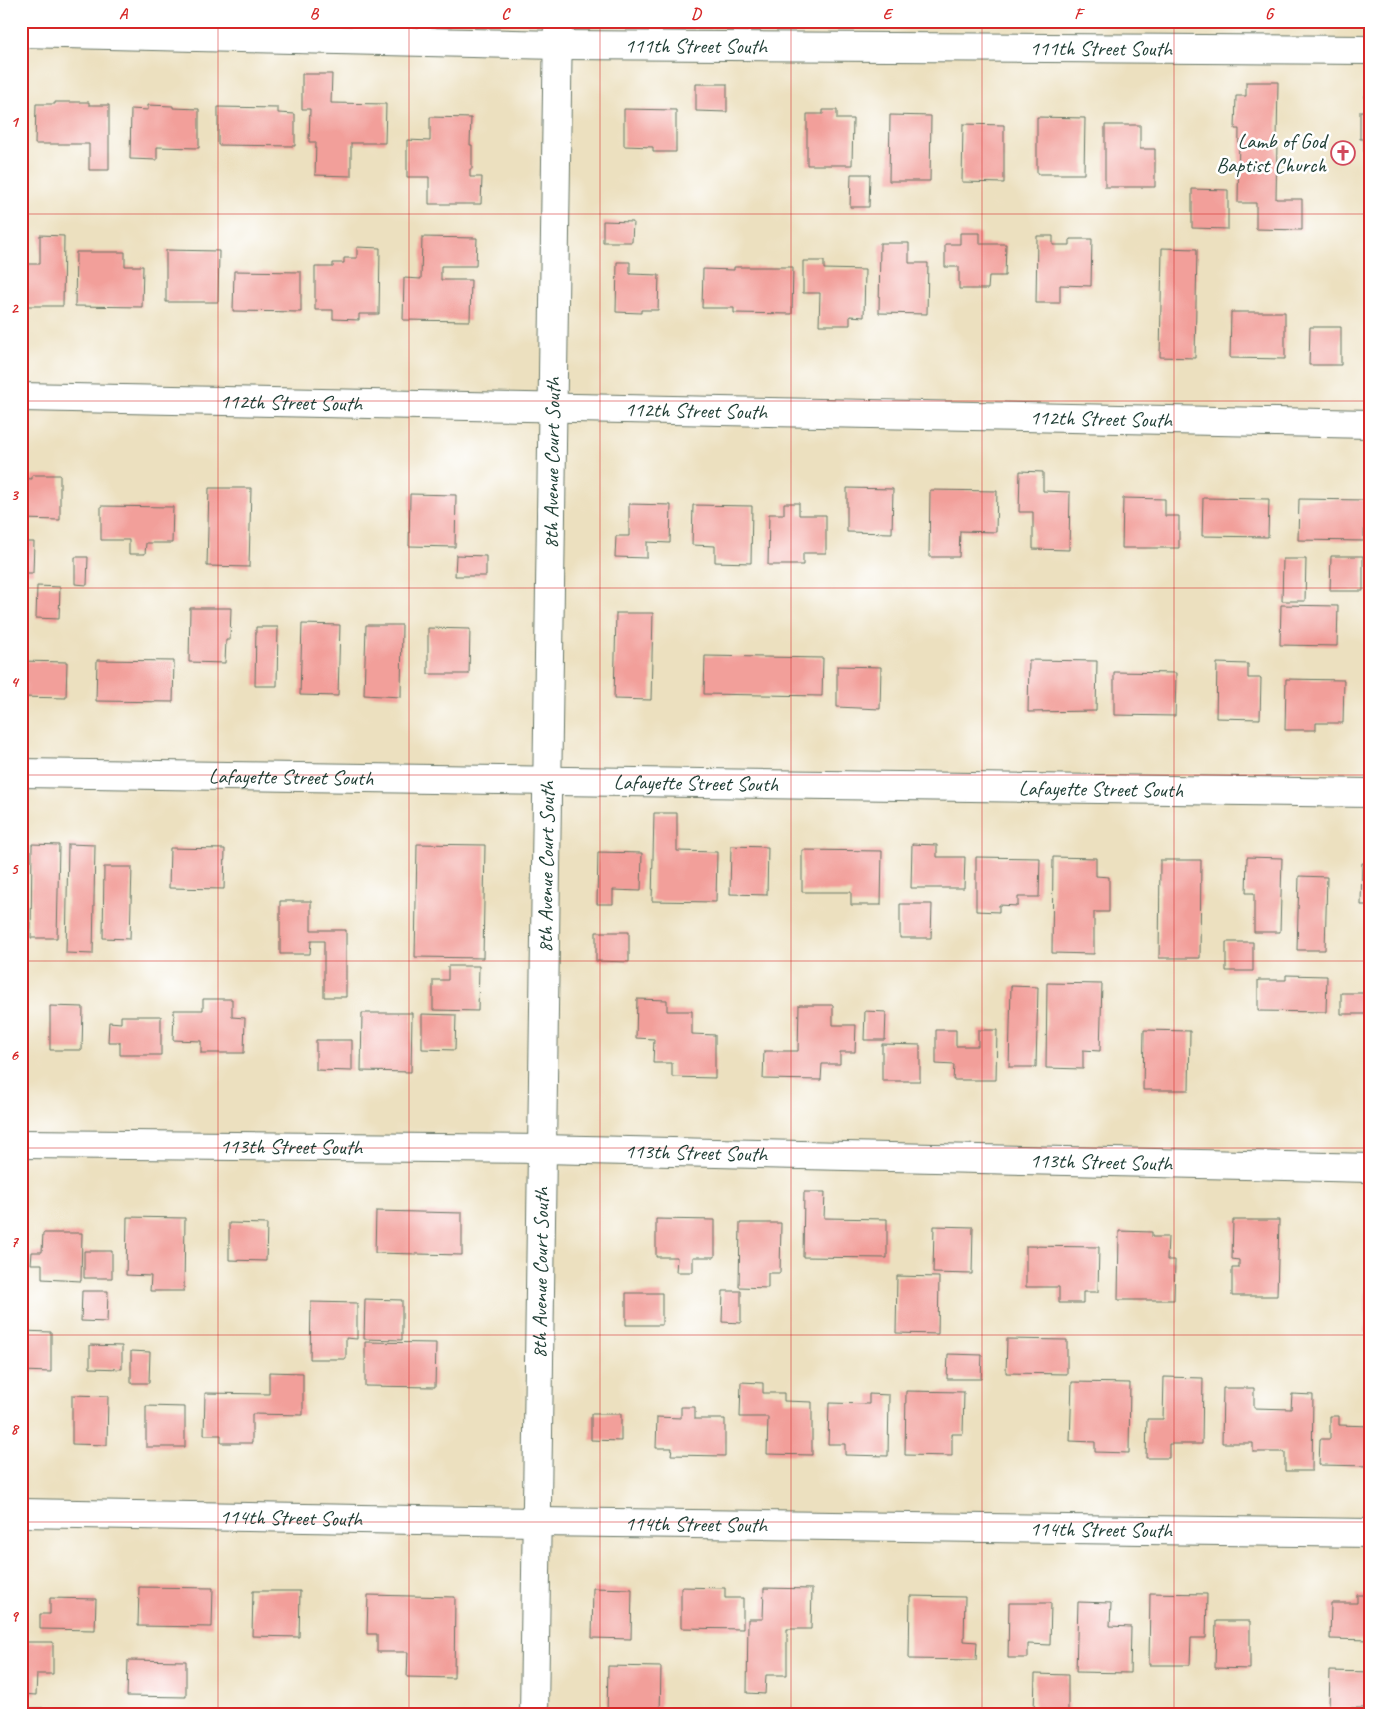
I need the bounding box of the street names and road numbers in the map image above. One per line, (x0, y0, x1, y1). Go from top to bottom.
street label: 111th Street South (625, 32, 768, 59)
street label: 111th Street South (1030, 35, 1173, 62)
street label: 8th Avenue Court South (538, 376, 566, 549)
street label: 112th Street South (219, 388, 364, 417)
street label: 112th Street South (624, 396, 769, 425)
street label: 112th Street South (1029, 404, 1174, 433)
street label: Lafayette Street South (208, 763, 374, 791)
street label: Lafayette Street South (613, 769, 779, 797)
street label: Lafayette Street South (1018, 775, 1184, 803)
street label: 8th Avenue Court South (532, 780, 560, 953)
street label: 113th Street South (220, 1133, 364, 1160)
street label: 113th Street South (624, 1138, 769, 1167)
street label: 113th Street South (1029, 1147, 1174, 1176)
street label: 8th Avenue Court South (526, 1186, 554, 1359)
street label: 114th Street South (219, 1503, 364, 1532)
street label: 114th Street South (624, 1510, 769, 1538)
street label: 114th Street South (1029, 1515, 1174, 1543)

